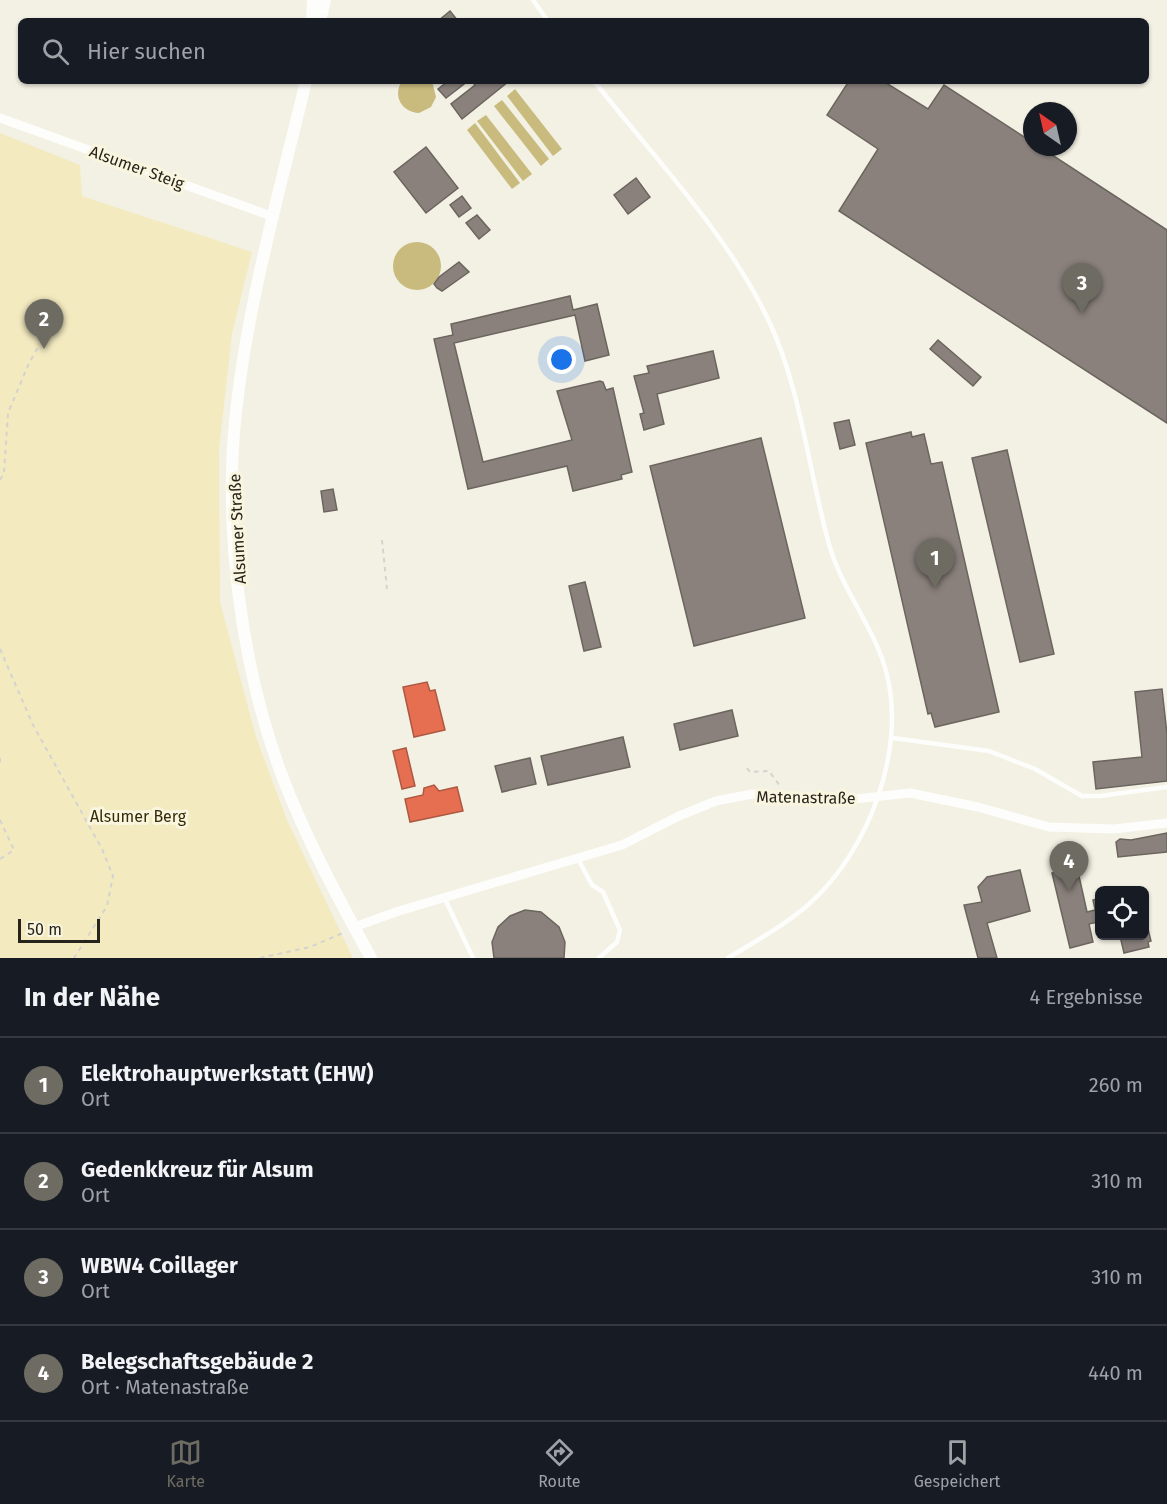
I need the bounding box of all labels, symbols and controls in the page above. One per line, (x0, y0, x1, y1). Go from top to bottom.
search box (18, 18, 1149, 84)
icon: search (39, 35, 72, 68)
text: Hier suchen (87, 38, 206, 65)
north arrow (1023, 102, 1077, 156)
street label: Alsumer Steig (87, 142, 187, 194)
pin: 3 (1062, 264, 1102, 313)
pin: 2 (24, 300, 63, 349)
your location (547, 345, 576, 374)
street label: Alsumer Straße (225, 473, 250, 585)
pin: 1 (916, 538, 954, 588)
street label: Matenastraße (756, 787, 856, 808)
park label: Alsumer Berg (90, 807, 187, 826)
pin: 4 (1050, 842, 1088, 891)
map controls (1095, 886, 1149, 940)
button: locate (1095, 886, 1149, 940)
scale bar (18, 916, 100, 944)
text: 50 m (27, 920, 62, 939)
text: In der Nähe (24, 982, 160, 1013)
text: 4 Ergebnisse (1030, 985, 1143, 1009)
text: Elektrohauptwerkstatt (EHW) (81, 1060, 373, 1087)
text: 1 (39, 1073, 48, 1097)
text: 260 m (1089, 1073, 1143, 1097)
text: Ort (81, 1087, 110, 1111)
text: Gedenkkreuz für Alsum (81, 1156, 314, 1183)
text: 2 (38, 1169, 49, 1193)
text: 310 m (1091, 1169, 1143, 1193)
text: Ort (81, 1183, 110, 1207)
text: WBW4 Coillager (81, 1252, 238, 1279)
text: 3 (38, 1265, 49, 1289)
text: 310 m (1091, 1265, 1143, 1289)
text: Ort (81, 1279, 110, 1303)
text: Belegschaftsgebäude 2 (81, 1348, 313, 1375)
text: 4 (38, 1361, 49, 1385)
text: 440 m (1088, 1361, 1143, 1385)
text: Ort · Matenastraße (81, 1375, 249, 1399)
tab: Karte (167, 1436, 205, 1491)
tab: Route (538, 1436, 581, 1491)
tab: Gespeichert (914, 1436, 1000, 1491)

